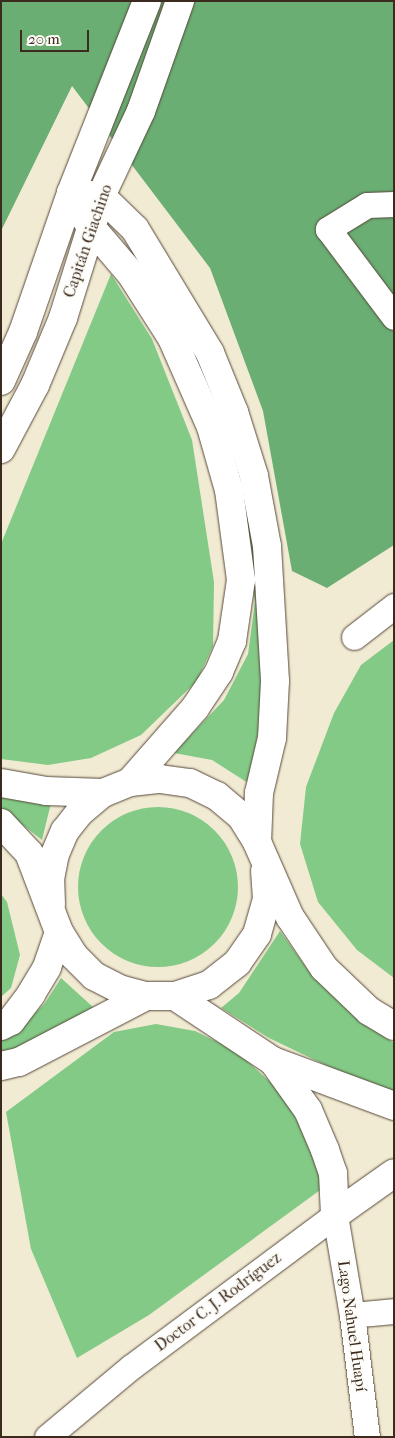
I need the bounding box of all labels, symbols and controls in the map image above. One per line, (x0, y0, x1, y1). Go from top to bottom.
scale bar (22, 20, 91, 52)
text: 20 m (28, 30, 60, 48)
street label: Capitán Giachino (60, 182, 116, 300)
street label: Doctor C. J. Rodríguez (151, 1248, 285, 1356)
street label: Lago Nahuel Huapí (333, 1259, 371, 1393)

